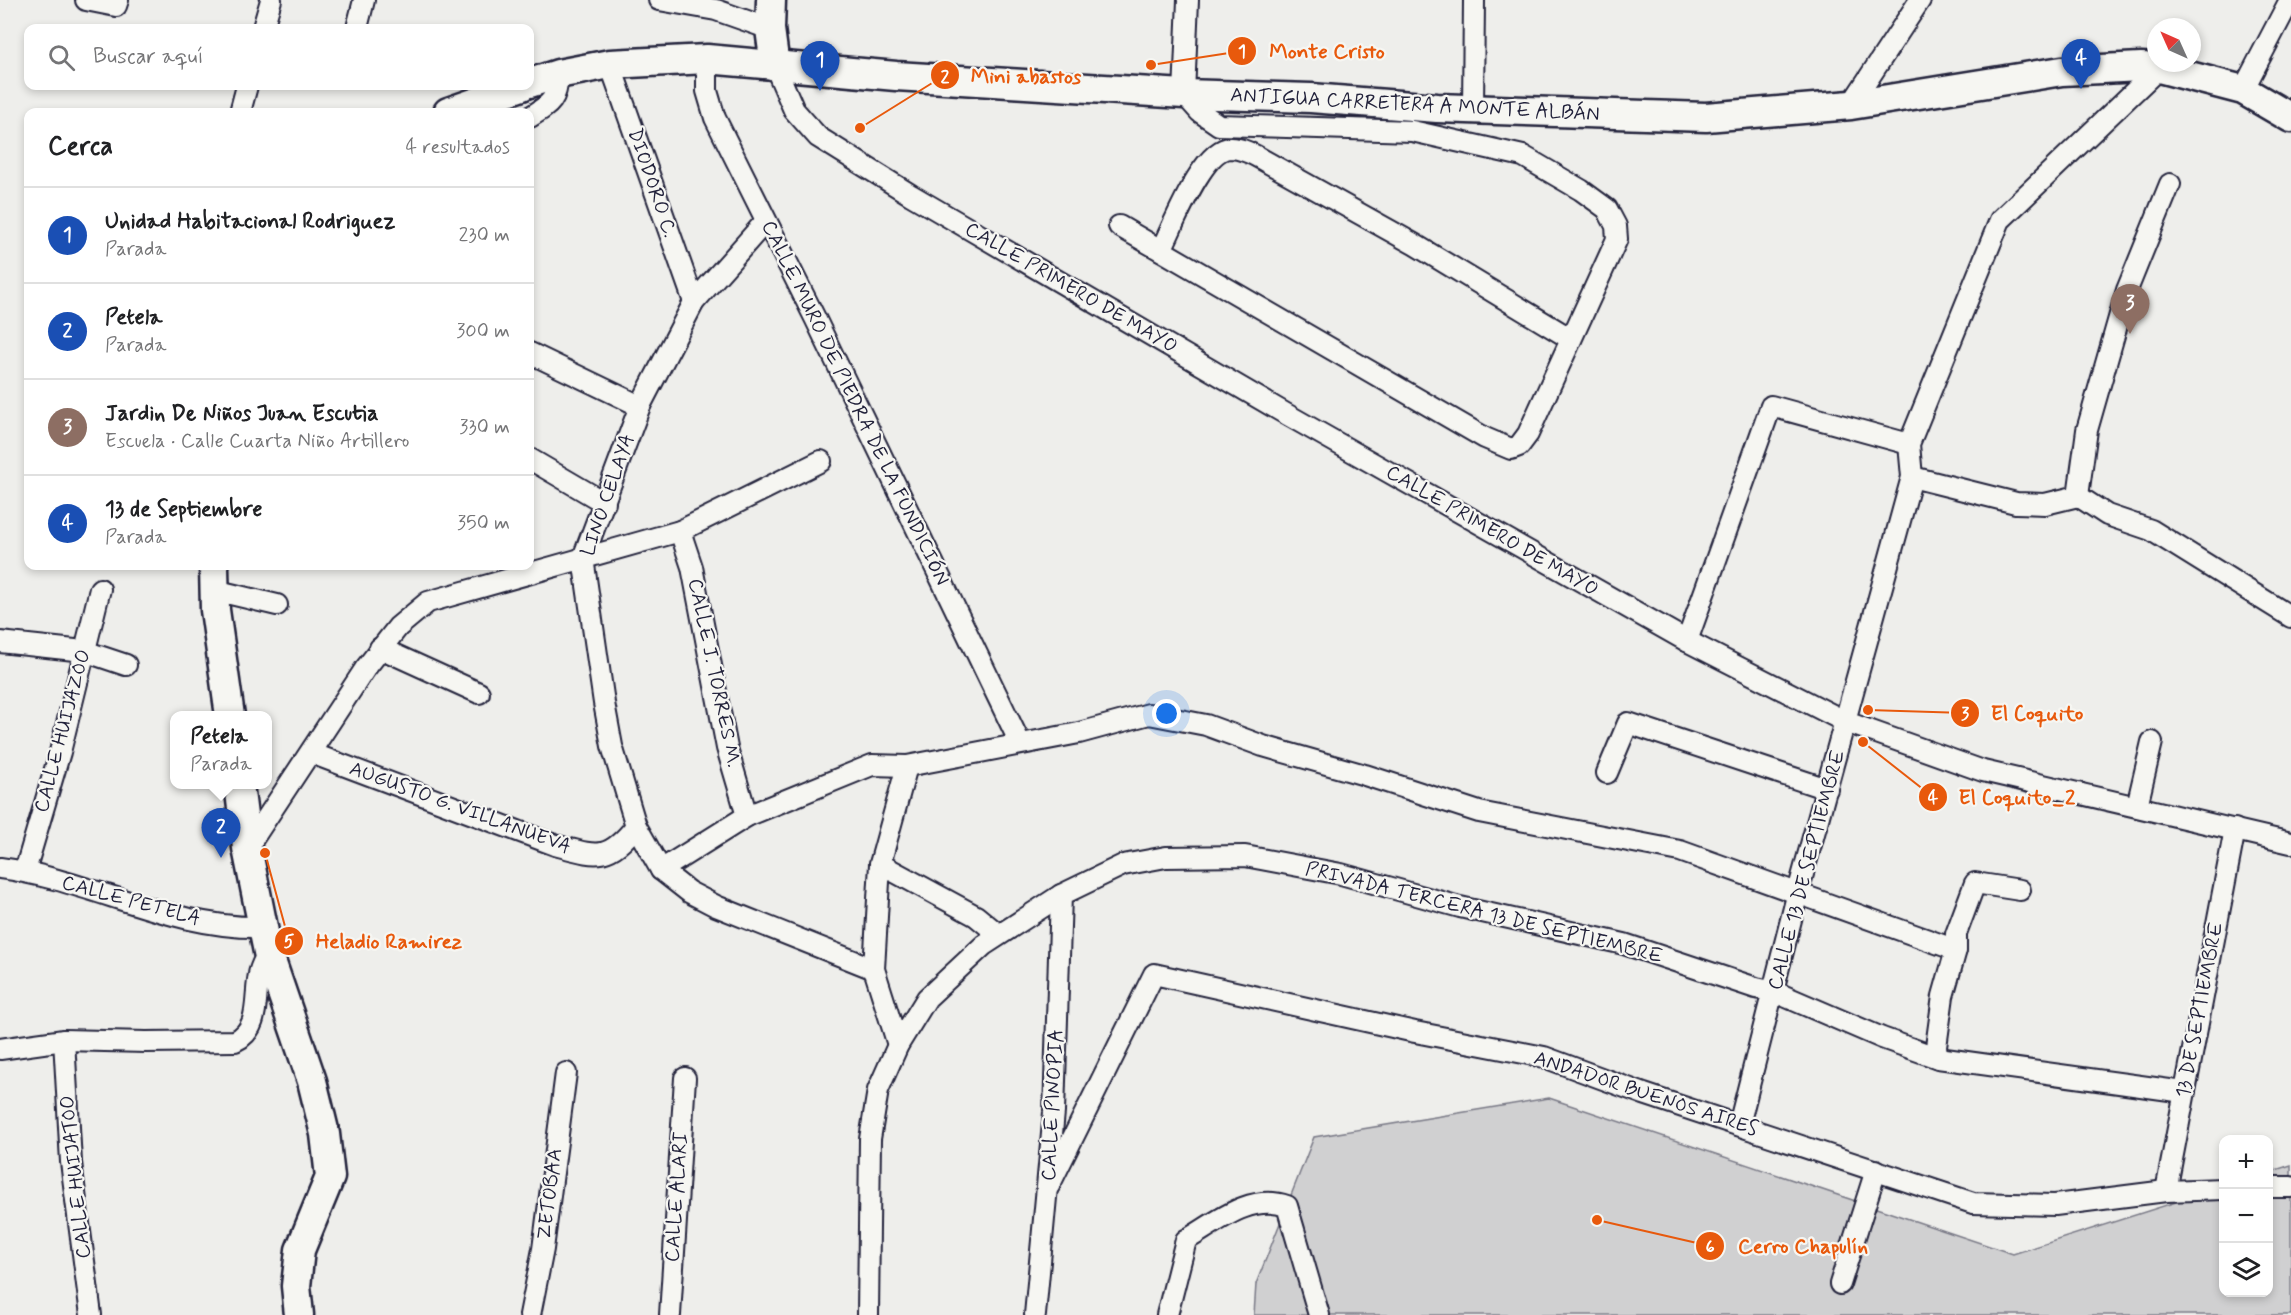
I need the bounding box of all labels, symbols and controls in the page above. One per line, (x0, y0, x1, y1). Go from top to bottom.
north arrow (2147, 18, 2201, 72)
search box (24, 24, 534, 90)
callout: Monte Cristo (1227, 31, 1397, 70)
text: Monte Cristo (1269, 38, 1385, 66)
text: 1 (1238, 40, 1246, 64)
pin: 4 (2062, 40, 2100, 89)
icon: search (45, 41, 78, 74)
pin: 1 (800, 42, 840, 91)
text: Buscar aquí (93, 43, 204, 71)
callout: Mini abastos (930, 56, 1092, 95)
text: Mini abastos (971, 63, 1082, 91)
text: 2 (941, 65, 950, 89)
street label: ANTIGUA CARRETERA A MONTE ALBÁN (1230, 82, 1600, 128)
street label: DIODORO C. (621, 125, 683, 241)
text: Cerca (48, 130, 113, 164)
text: 4 resultados (406, 134, 510, 161)
text: Unidad Habitacional Rodriguez (105, 208, 395, 236)
street label: CALLE MURO DE PIEDRA DE LA FUNDICIÓN (755, 216, 955, 590)
street label: CALLE PRIMERO DE MAYO (960, 216, 1182, 360)
text: 1 (63, 222, 72, 249)
text: 230 m (458, 222, 510, 249)
text: Parada (105, 236, 166, 263)
pin: 3 (2110, 284, 2150, 334)
text: Petela (105, 304, 162, 332)
text: 2 (63, 318, 72, 345)
text: 300 m (456, 318, 510, 345)
text: Parada (105, 332, 166, 359)
text: Jardin De Niños Juan Escutia (105, 400, 379, 428)
text: 3 (63, 414, 72, 441)
text: 330 m (459, 414, 510, 441)
text: Escuela · Calle Cuarta Niño Artillero (105, 428, 409, 455)
street label: LINO CELAYA (575, 430, 641, 560)
street label: CALLE PRIMERO DE MAYO (1381, 459, 1603, 603)
text: 13 de Septiembre (105, 496, 262, 524)
text: 4 (62, 510, 73, 537)
text: 350 m (457, 510, 510, 537)
text: Parada (105, 524, 166, 551)
street label: CALLE J. TORRES M. (681, 576, 747, 770)
street label: CALLE HUIJAZOO (28, 646, 98, 816)
callout: El Coquito (1950, 693, 2093, 732)
your location (1152, 699, 1181, 728)
text: El Coquito (1991, 700, 2084, 728)
text: 3 (1961, 702, 1970, 726)
popup (170, 711, 272, 789)
text: Petela (190, 723, 248, 751)
street label: CALLE 13 DE SEPTIEMBRE (1762, 747, 1852, 993)
text: Parada (190, 751, 252, 778)
street label: AUGUSTO G. VILLANUEVA (345, 755, 575, 861)
callout: El Coquito_2 (1918, 777, 2086, 816)
text: El Coquito_2 (1959, 784, 2076, 812)
text: 4 (1928, 786, 1939, 810)
pin: 2 (202, 808, 240, 858)
street label: PRIVADA TERCERA 13 DE SEPTIEMBRE (1303, 856, 1665, 970)
street label: CALLE PETELA (59, 870, 203, 932)
street label: 13 DE SEPTIEMBRE (2170, 920, 2230, 1100)
callout: Heladio Ramirez (274, 921, 474, 960)
text: Heladio Ramirez (316, 928, 463, 956)
text: 5 (284, 930, 295, 954)
street label: CALLE PINOPIA (1036, 1028, 1070, 1182)
street label: ANDADOR BUENOS AIRES (1530, 1045, 1762, 1143)
street label: CALLE HUIJATOO (54, 1094, 98, 1260)
street label: CALLE ALARI (659, 1131, 695, 1263)
map controls (2219, 1135, 2273, 1297)
button: + (2219, 1135, 2273, 1189)
street label: ZETOBAA (531, 1147, 569, 1241)
button: − (2219, 1189, 2273, 1243)
callout: Cerro Chapulín (1695, 1226, 1880, 1265)
text: Cerro Chapulín (1738, 1233, 1868, 1261)
text: 6 (1705, 1235, 1715, 1259)
button: layers (2219, 1243, 2273, 1297)

